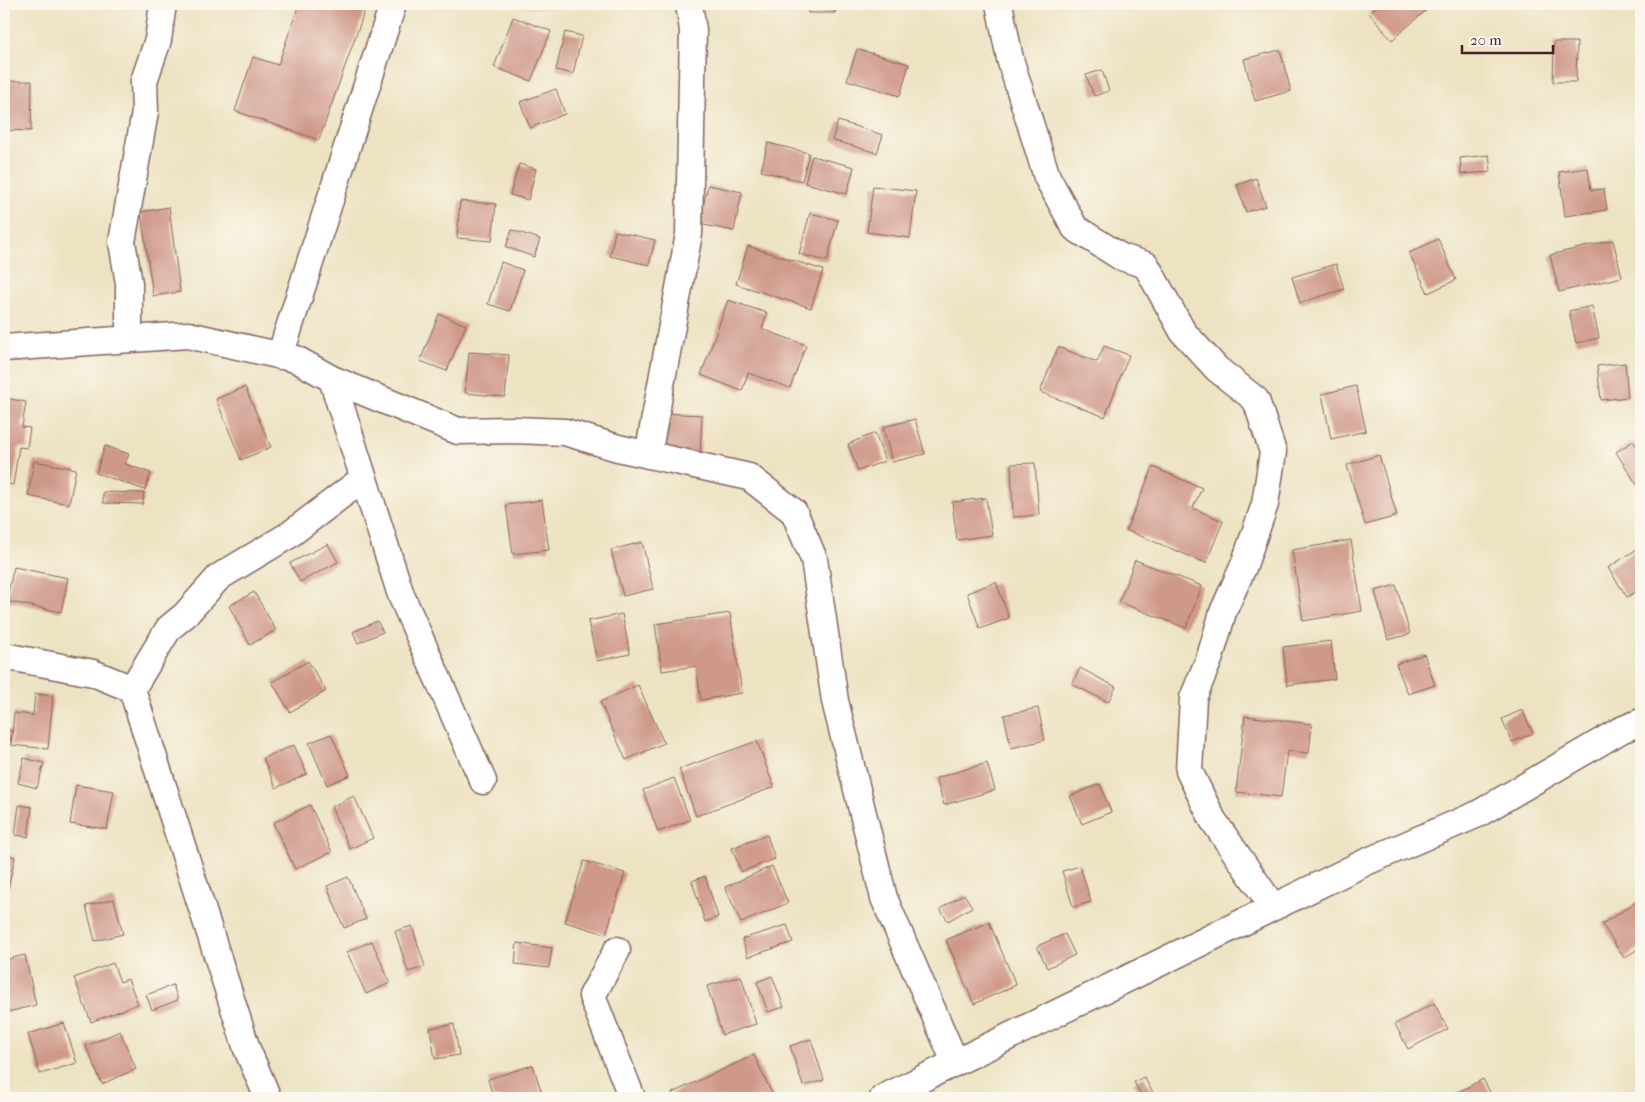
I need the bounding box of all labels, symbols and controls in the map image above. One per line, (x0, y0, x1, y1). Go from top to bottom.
scale bar (1462, 22, 1554, 54)
text: 20 m (1470, 31, 1502, 49)

